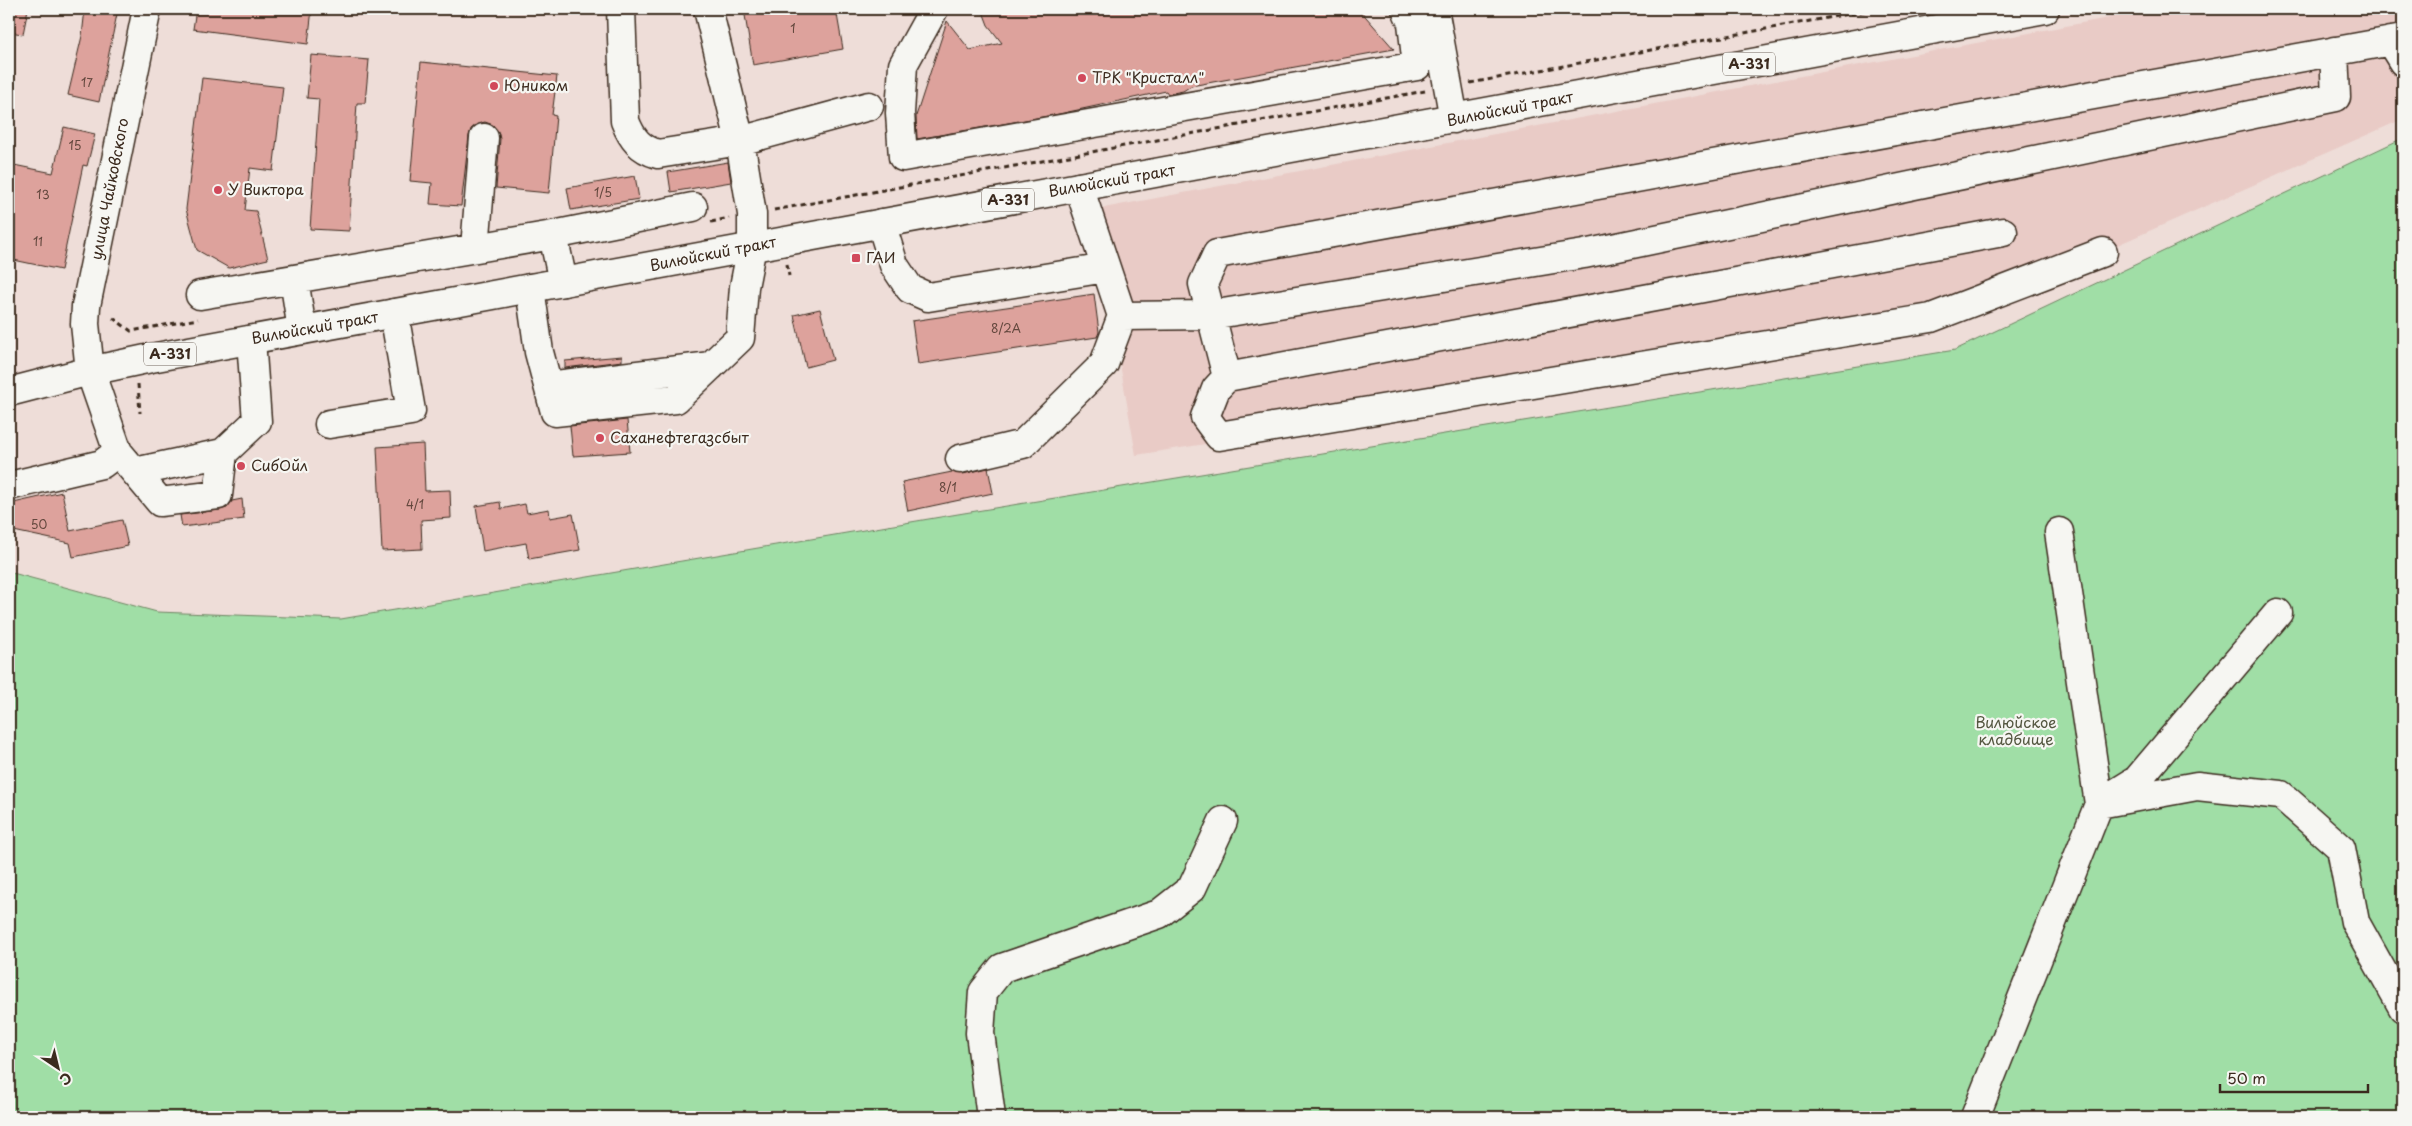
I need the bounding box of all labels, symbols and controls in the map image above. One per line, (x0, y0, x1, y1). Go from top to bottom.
house number: 1 (790, 19, 796, 37)
road number: А-331 (1723, 52, 1775, 76)
place label: ТРК "Кристалл" (1092, 65, 1204, 88)
marker: ТРК "Кристалл" (1076, 72, 1088, 84)
house number: 17 (81, 73, 93, 91)
place label: Юником (504, 73, 568, 96)
marker: Юником (488, 80, 500, 92)
street label: Вилюйский тракт (1444, 84, 1576, 131)
street label: улица Чайковского (83, 116, 134, 262)
house number: 15 (68, 136, 82, 154)
street label: Вилюйский тракт (1046, 157, 1178, 202)
place label: У Виктора (228, 177, 304, 200)
house number: 1/5 (594, 183, 612, 201)
marker: У Виктора (212, 184, 224, 196)
house number: 13 (36, 185, 50, 203)
road number: А-331 (982, 188, 1034, 212)
street label: Вилюйский тракт (647, 229, 779, 276)
house number: 11 (33, 232, 43, 250)
place label: ГАИ (866, 245, 896, 268)
marker: ГАИ (850, 252, 862, 264)
street label: Вилюйский тракт (249, 304, 381, 349)
house number: 8/2А (991, 319, 1021, 337)
road number: А-331 (144, 342, 196, 366)
place label: Саханефтегазсбыт (610, 425, 749, 448)
marker: Саханефтегазсбыт (594, 432, 606, 444)
place label: СибОйл (251, 453, 308, 476)
marker: СибОйл (235, 460, 247, 472)
house number: 8/1 (939, 478, 957, 496)
house number: 4/1 (406, 495, 424, 513)
house number: 50 (31, 515, 47, 533)
park label: Вилюйское кладбище (1975, 710, 2057, 750)
north arrow (32, 1044, 82, 1094)
scale bar (2220, 1061, 2367, 1093)
text: 50 m (2227, 1066, 2266, 1089)
text: С (55, 1067, 76, 1091)

